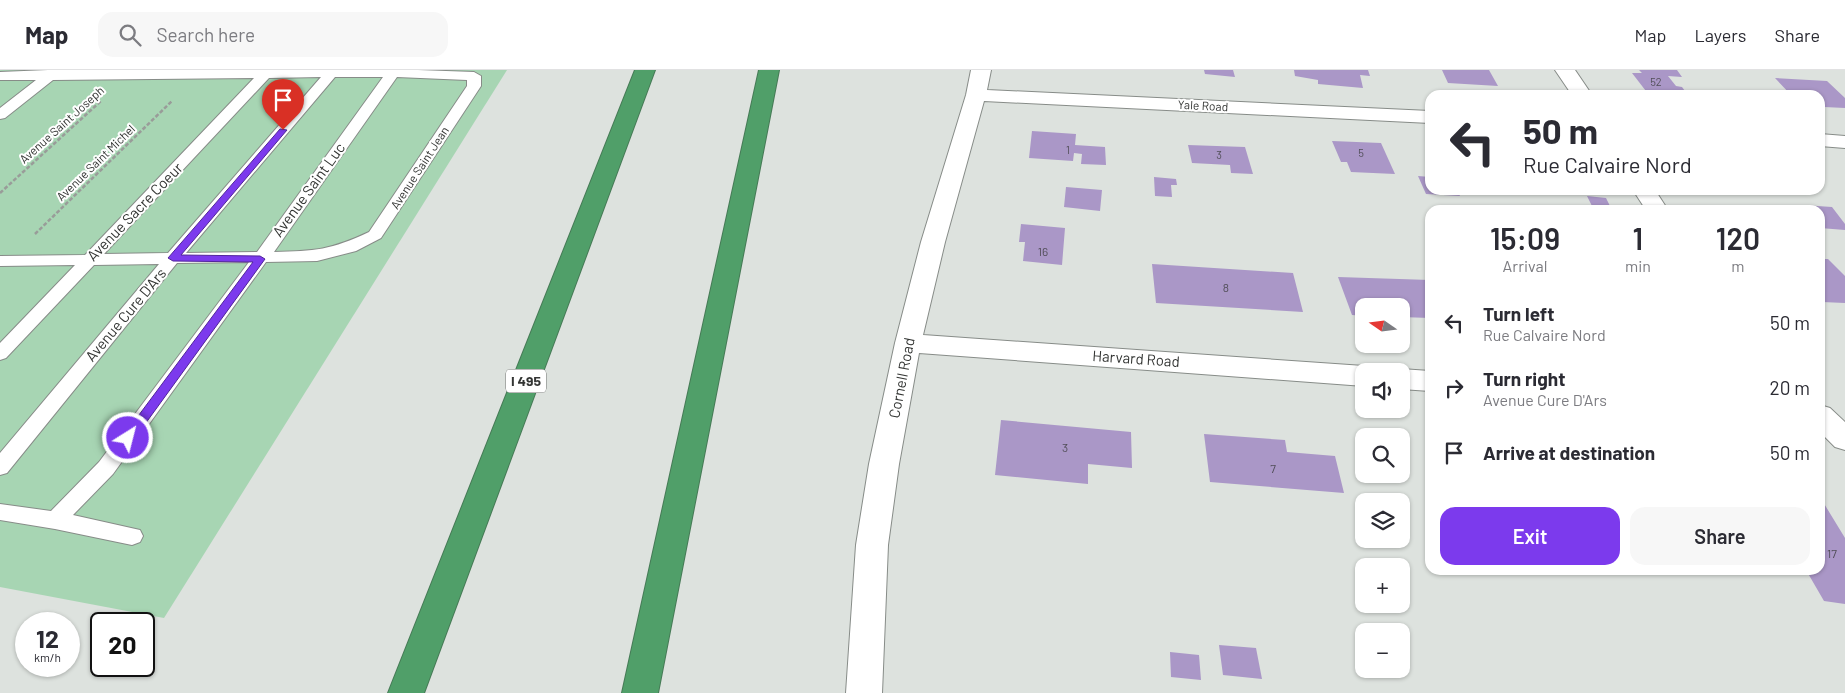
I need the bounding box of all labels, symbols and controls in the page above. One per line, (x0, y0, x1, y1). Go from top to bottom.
search box (98, 12, 448, 57)
text: Map (25, 20, 68, 49)
icon: search (116, 21, 144, 49)
text: Search here (156, 23, 255, 46)
text: Map (1634, 24, 1666, 46)
text: Layers (1694, 24, 1747, 46)
text: Share (1775, 24, 1820, 46)
house number: 52 (1650, 75, 1662, 88)
pin (262, 79, 304, 130)
street label: Avenue Saint Joseph (16, 83, 106, 166)
icon: arrive (269, 86, 297, 114)
street label: Yale Road (1177, 97, 1229, 113)
text: 50 m (1523, 109, 1598, 151)
icon: left (1440, 110, 1505, 175)
street label: Avenue Saint Michel (53, 121, 137, 203)
street label: Avenue Saint Jean (387, 123, 451, 211)
street label: Avenue Saint Luc (268, 139, 348, 240)
house number: 1 (1066, 143, 1070, 156)
house number: 5 (1358, 146, 1364, 159)
house number: 3 (1216, 148, 1222, 161)
text: Rue Calvaire Nord (1523, 151, 1692, 177)
street label: Avenue Sacre Coeur (83, 158, 186, 264)
text: 15:09 (1490, 220, 1560, 256)
text: 1 (1633, 220, 1643, 256)
text: 120 (1716, 220, 1760, 256)
house number: 16 (1038, 244, 1048, 258)
text: Arrival (1503, 256, 1547, 275)
text: min (1625, 256, 1651, 275)
text: m (1731, 256, 1745, 275)
street label: Avenue Cure D'Ars (81, 264, 170, 365)
house number: 8 (1223, 280, 1229, 294)
north arrow (1355, 298, 1410, 352)
map controls (1355, 298, 1410, 678)
text: Turn left (1483, 302, 1554, 325)
icon: left (1440, 309, 1468, 337)
text: 50 m (1770, 311, 1810, 334)
text: Rue Calvaire Nord (1483, 325, 1606, 344)
street label: Cornell Road (884, 336, 918, 420)
street label: Harvard Road (1092, 346, 1180, 370)
button: sound (1355, 363, 1410, 418)
text: Turn right (1483, 367, 1565, 390)
road number: I 495 (506, 370, 546, 392)
icon: right (1440, 374, 1468, 402)
text: 20 m (1770, 376, 1810, 399)
text: Avenue Cure D'Ars (1483, 390, 1607, 409)
position arrow (101, 411, 153, 463)
button: search (1355, 428, 1410, 483)
icon: arrive (1440, 439, 1468, 467)
house number: 3 (1062, 440, 1068, 454)
text: Arrive at destination (1483, 441, 1655, 464)
text: 50 m (1770, 441, 1810, 464)
house number: 7 (1270, 461, 1276, 475)
button: layers (1355, 493, 1410, 548)
button: Exit (1440, 507, 1620, 565)
button: Share (1630, 507, 1810, 565)
house number: 17 (1827, 546, 1837, 560)
button: + (1355, 558, 1410, 613)
speed limit sign: 20 (90, 612, 155, 677)
text: 12 (36, 623, 59, 653)
button: − (1355, 623, 1410, 678)
text: km/h (34, 650, 61, 664)

